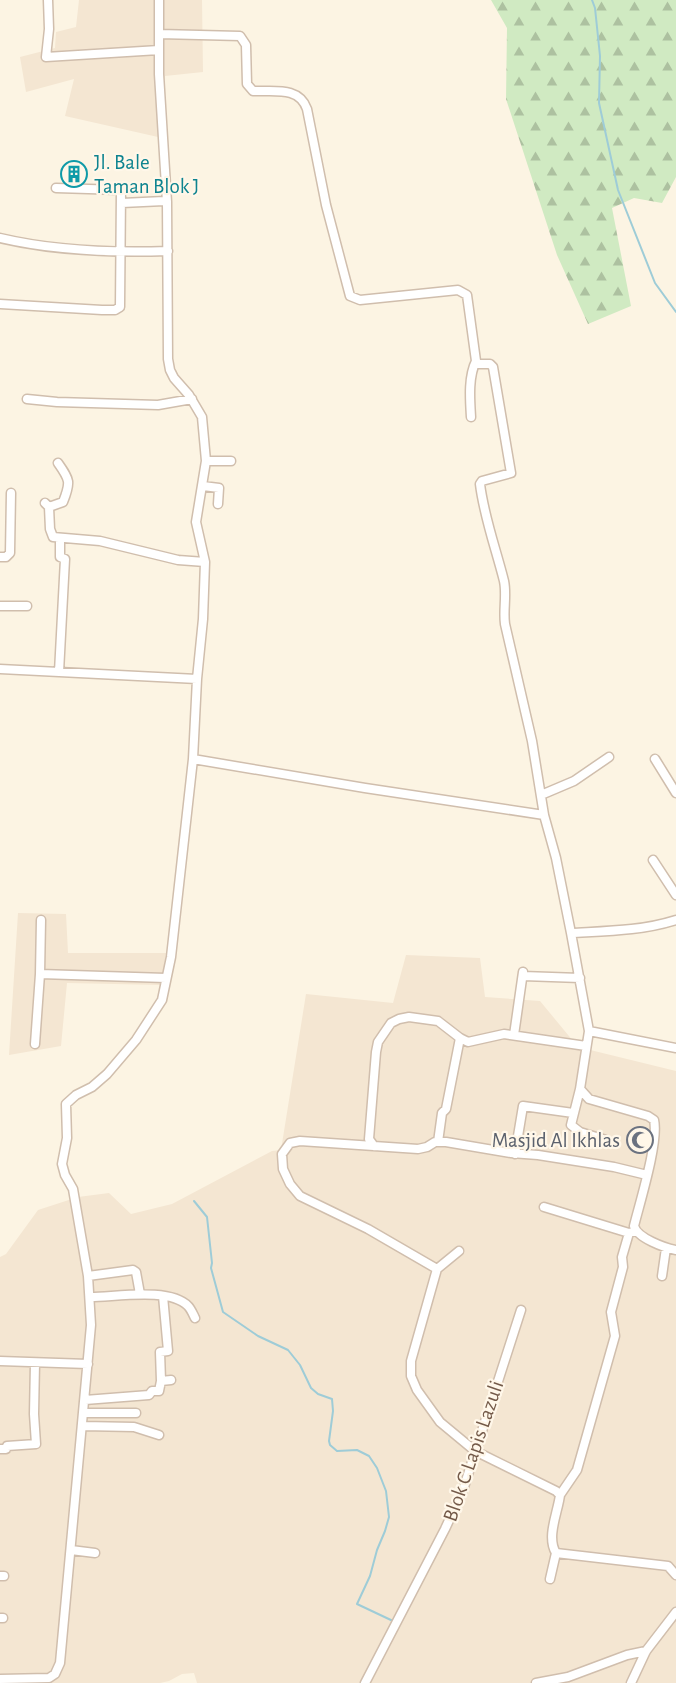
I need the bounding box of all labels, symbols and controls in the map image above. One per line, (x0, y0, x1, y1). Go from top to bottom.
place label: Jl. Bale Taman Blok J (94, 152, 199, 197)
building icon: Jl. Bale Taman Blok J (59, 159, 89, 189)
mosque icon: Masjid Al Ikhlas (625, 1125, 655, 1155)
place label: Masjid Al Ikhlas (492, 1130, 620, 1151)
street label: Blok C Lapis Lazuli (439, 1378, 507, 1524)

